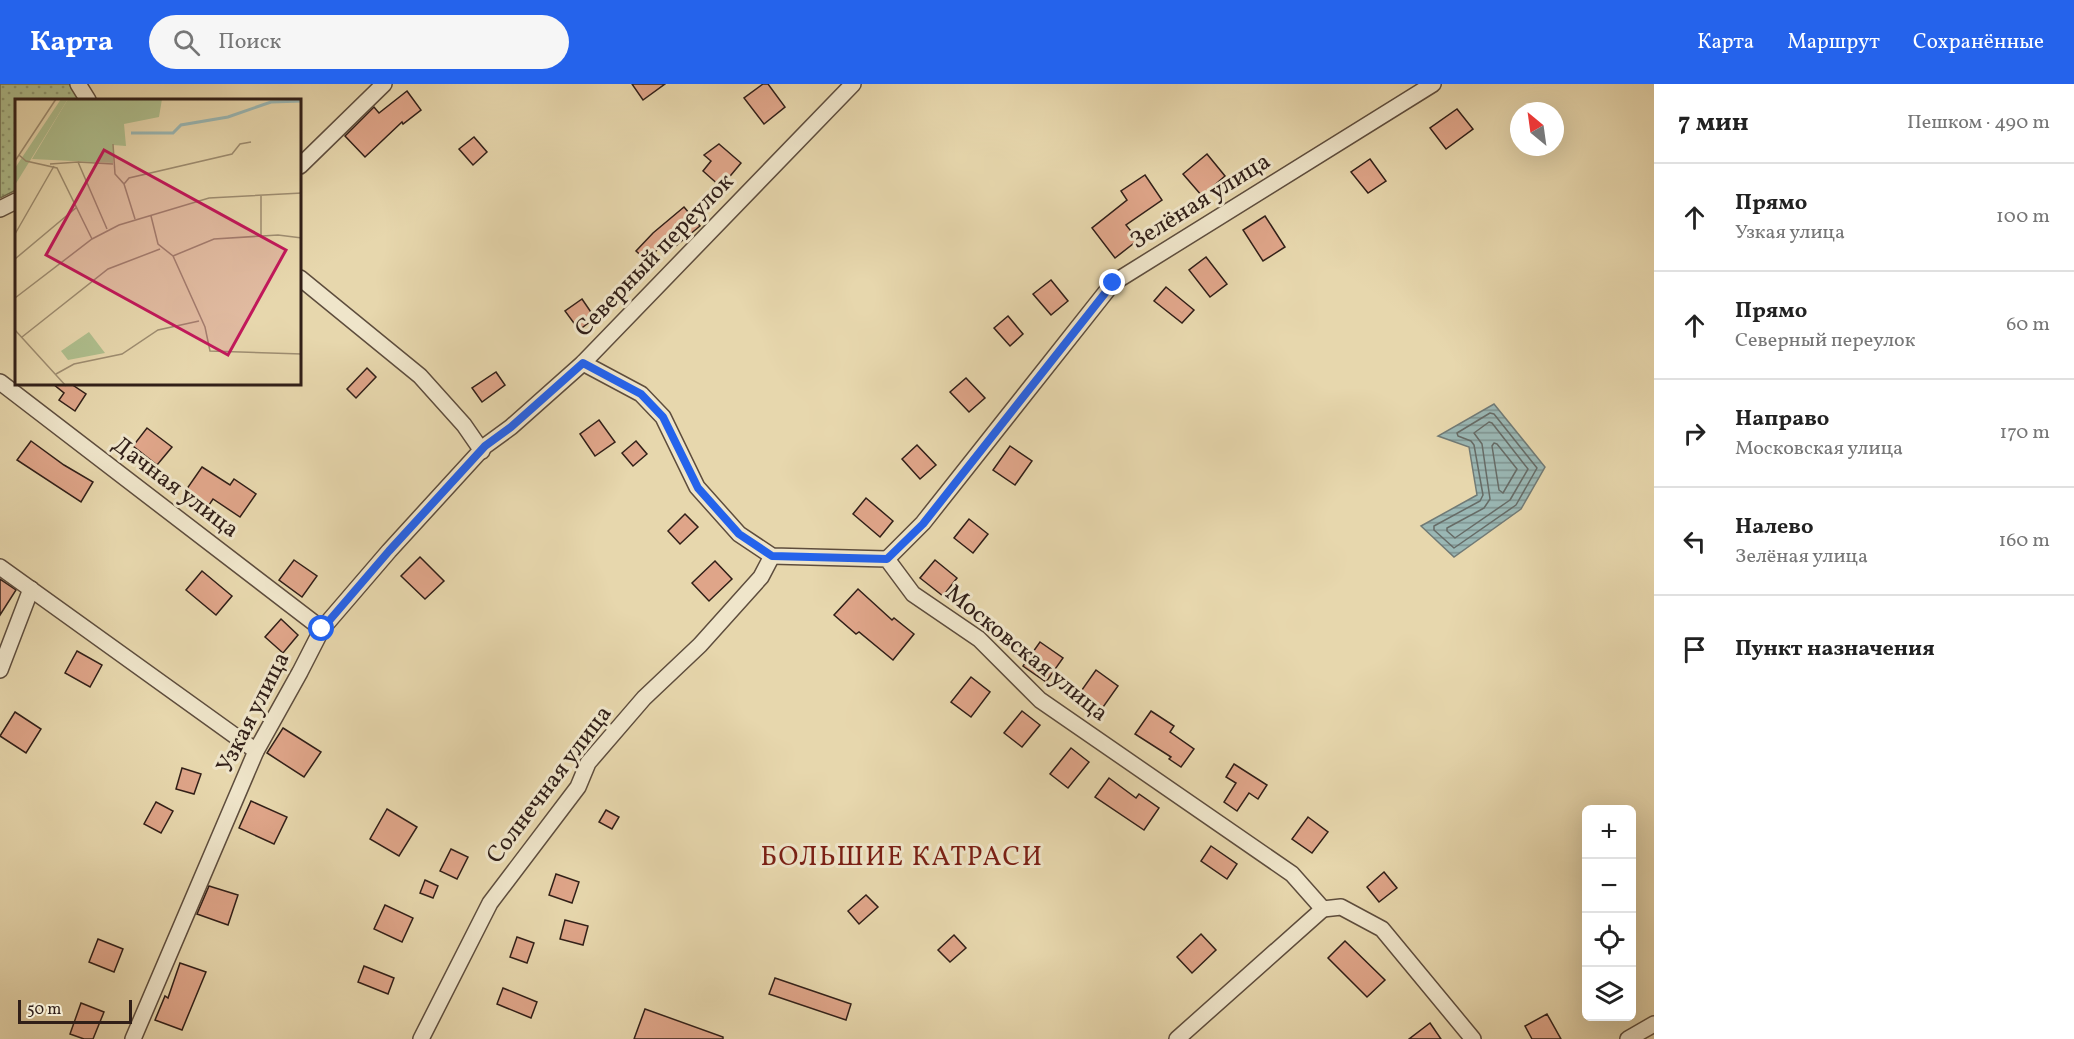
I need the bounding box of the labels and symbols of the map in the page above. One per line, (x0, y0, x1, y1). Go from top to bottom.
inset map (15, 99, 302, 386)
north arrow (1510, 102, 1564, 156)
street label: Зелёная улица (1124, 145, 1278, 259)
street label: Северный переулок (568, 166, 743, 346)
route end (1099, 269, 1125, 295)
street label: Дачная улица (104, 429, 246, 547)
street label: Московская улица (937, 577, 1115, 731)
route start (308, 615, 334, 641)
street label: Узкая улица (209, 646, 299, 780)
street label: Солнечная улица (479, 699, 621, 871)
district label: БОЛЬШИЕ КАТРАСИ (760, 839, 1044, 877)
scale bar (18, 997, 132, 1024)

